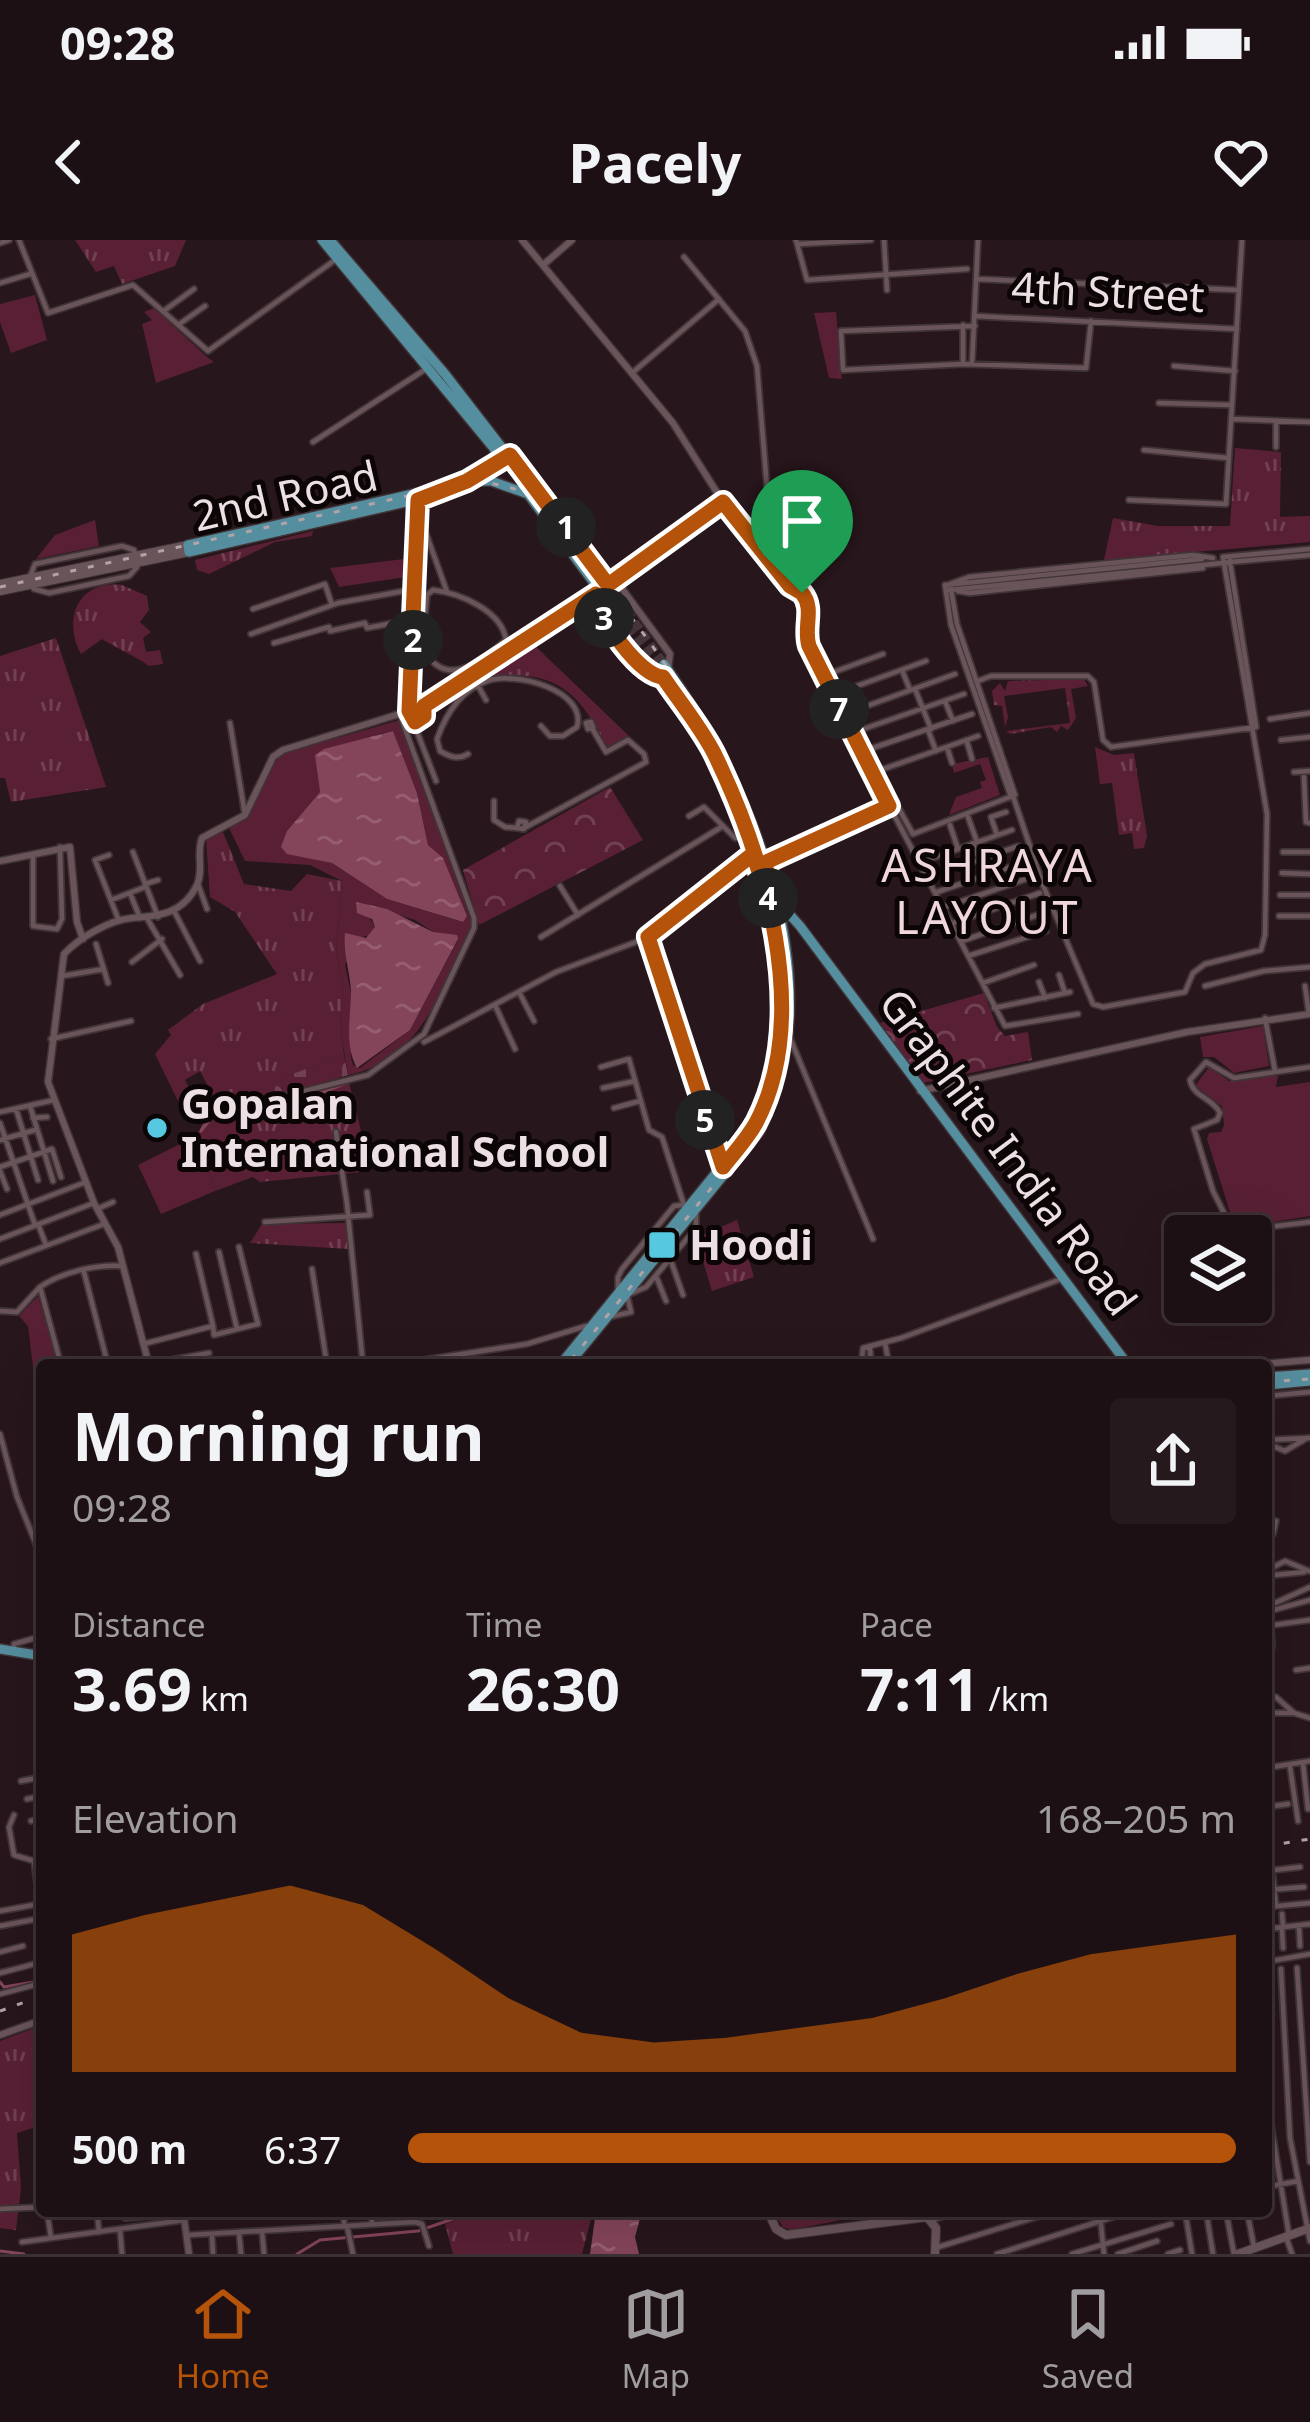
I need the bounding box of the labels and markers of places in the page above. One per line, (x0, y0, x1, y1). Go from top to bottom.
pin (751, 470, 853, 593)
pin: 1 (536, 497, 596, 557)
pin: 3 (574, 588, 634, 648)
pin: 2 (383, 610, 443, 670)
pin: 7 (809, 679, 869, 739)
pin: 4 (738, 868, 798, 928)
place label: Gopalan International School (181, 1074, 609, 1179)
pin: 5 (675, 1090, 735, 1150)
marker: Gopalan International School (144, 1115, 170, 1141)
place label: Hoodi (689, 1215, 813, 1272)
marker: Hoodi (646, 1229, 678, 1261)

